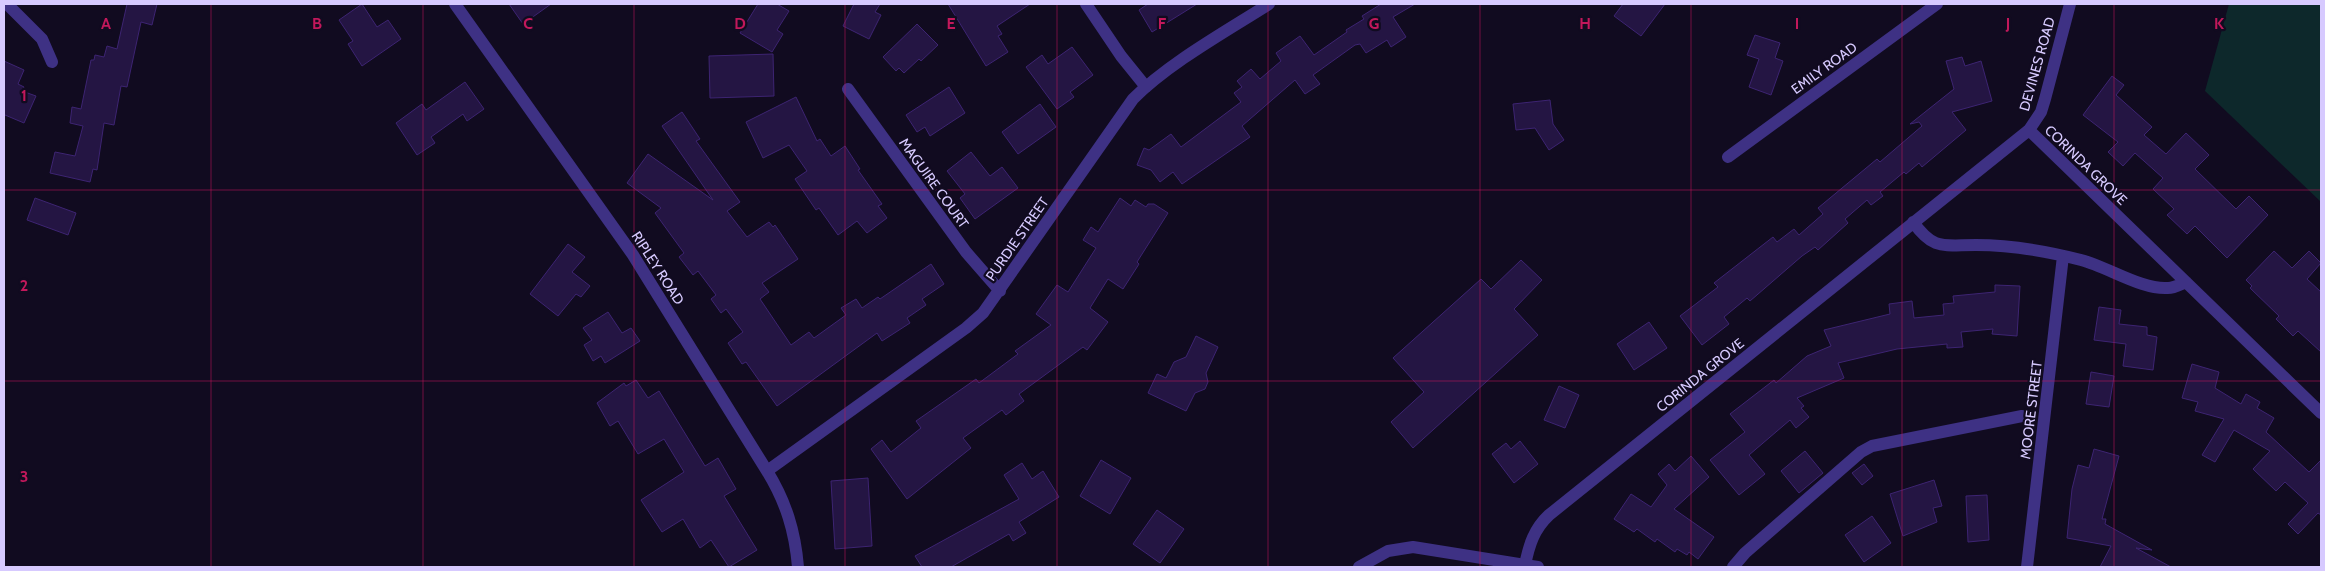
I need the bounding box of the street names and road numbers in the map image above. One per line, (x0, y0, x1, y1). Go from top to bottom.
street label: DEVINES ROAD (2015, 15, 2059, 113)
street label: EMILY ROAD (1787, 38, 1861, 98)
street label: CORINDA GROVE (2041, 121, 2131, 209)
street label: MAGUIRE COURT (895, 134, 973, 232)
street label: PURDIE STREET (981, 193, 1053, 284)
street label: RIPLEY ROAD (628, 228, 688, 308)
street label: CORINDA GROVE (1653, 334, 1748, 416)
street label: MOORE STREET (2016, 359, 2046, 460)

